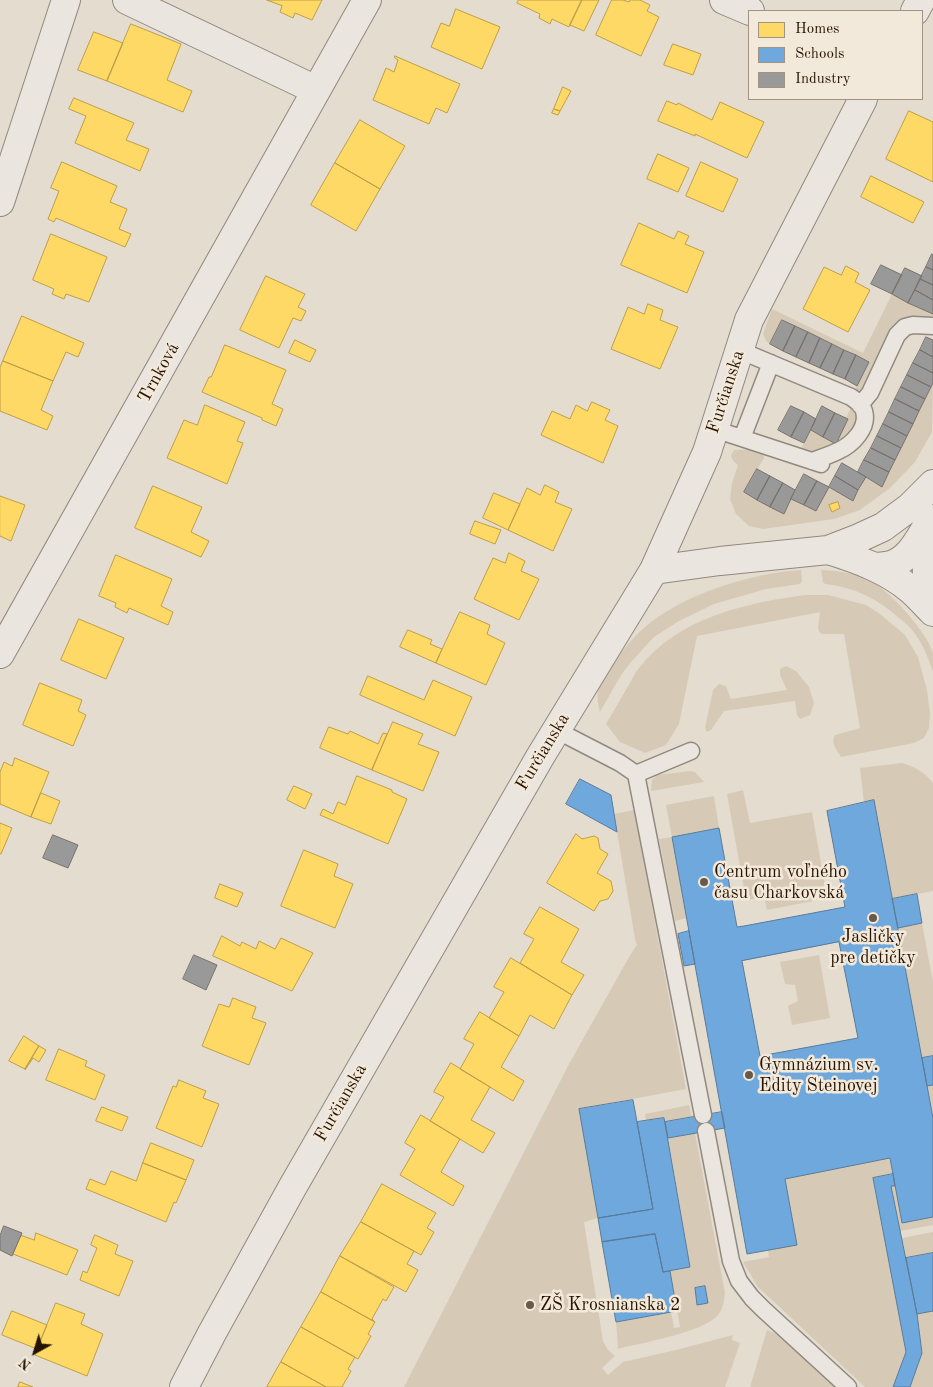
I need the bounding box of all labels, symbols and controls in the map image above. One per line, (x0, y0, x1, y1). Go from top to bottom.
legend (748, 10, 923, 100)
text: Homes (795, 22, 840, 37)
text: Schools (795, 47, 844, 62)
text: Industry (795, 72, 851, 87)
street label: Trnková (134, 339, 184, 407)
street label: Furčianska (702, 348, 750, 436)
street label: Furčianska (511, 709, 575, 795)
place label: Centrum voľného času Charkovská (714, 861, 847, 904)
marker: Centrum voľného času Charkovská (698, 876, 710, 888)
marker: Jasličky pre detičky (867, 912, 879, 924)
place label: Jasličky pre detičky (830, 926, 916, 969)
place label: Gymnázium sv. Edity Steinovej (759, 1054, 879, 1096)
street label: Furčianska (310, 1060, 372, 1146)
marker: Gymnázium sv. Edity Steinovej (743, 1069, 755, 1081)
place label: ZŠ Krosnianska 2 (540, 1294, 680, 1316)
marker: ZŠ Krosnianska 2 (524, 1299, 536, 1311)
north arrow (10, 1327, 60, 1377)
text: N (17, 1355, 34, 1372)

